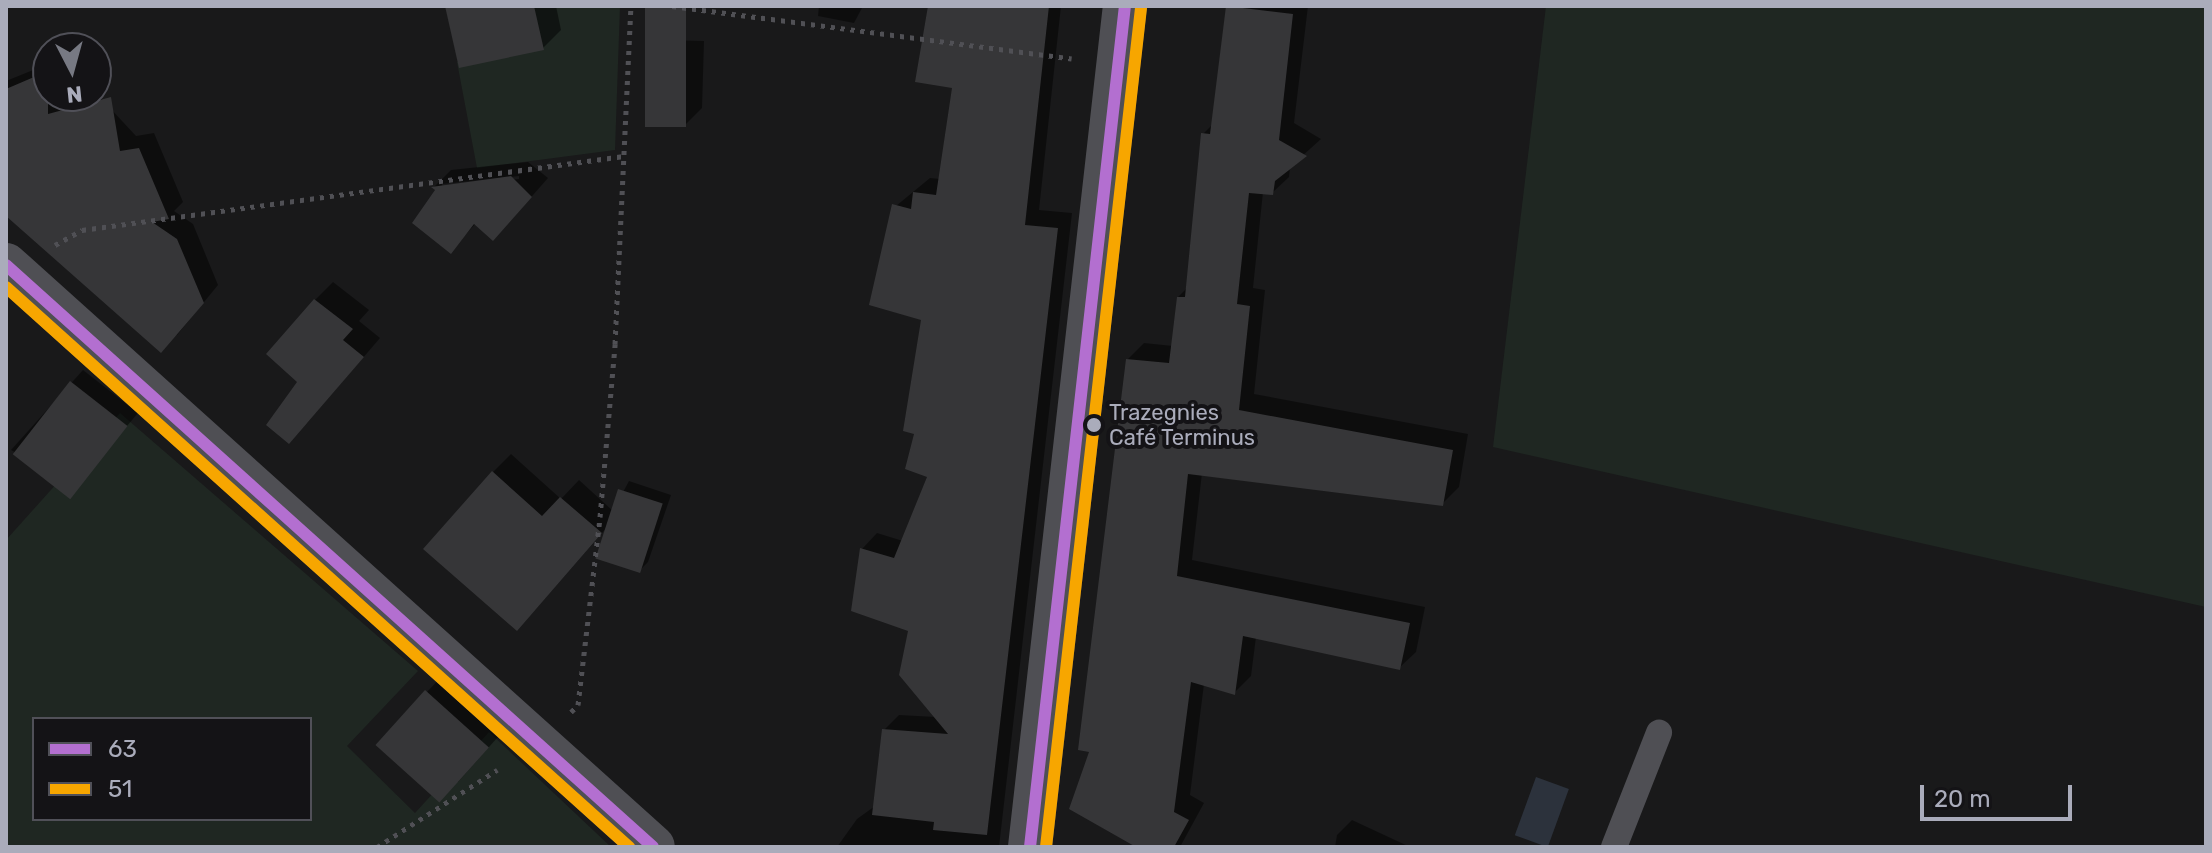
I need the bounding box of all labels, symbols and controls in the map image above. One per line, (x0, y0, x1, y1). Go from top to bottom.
north arrow (32, 32, 112, 112)
text: N (65, 80, 84, 109)
place label: Trazegnies Café Terminus (1109, 399, 1256, 450)
marker: Trazegnies Café Terminus (1086, 417, 1102, 433)
legend (32, 717, 312, 821)
text: 63 (108, 735, 137, 763)
scale bar (1924, 769, 2076, 819)
text: 51 (108, 775, 132, 803)
text: 20 m (1934, 785, 1991, 813)

